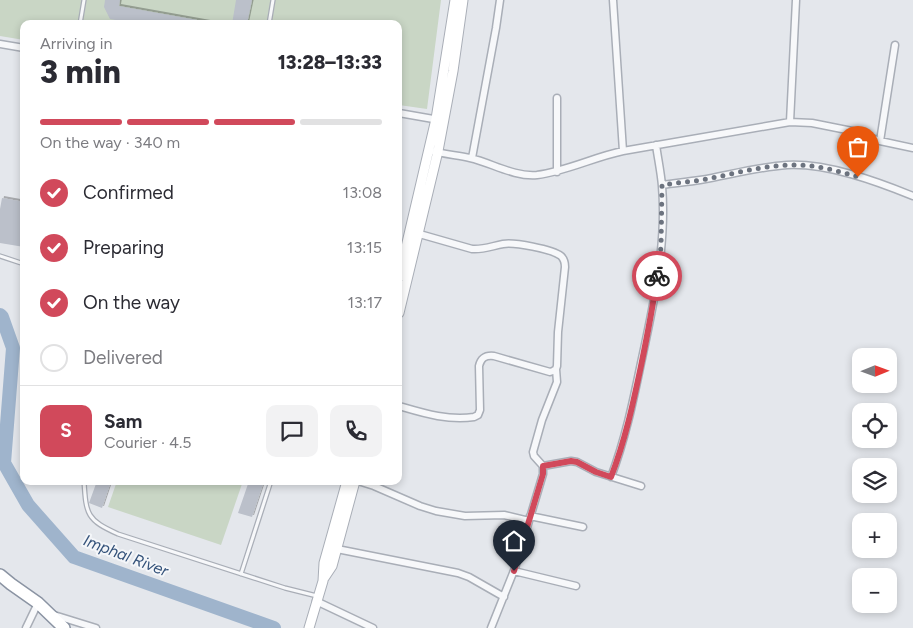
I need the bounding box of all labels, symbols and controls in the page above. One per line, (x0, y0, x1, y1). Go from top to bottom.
text: Arriving in (40, 34, 112, 53)
text: 13:28–13:33 (278, 51, 382, 74)
text: 3 min (40, 53, 121, 91)
pin (837, 126, 879, 177)
text: On the way · 340 m (40, 133, 180, 152)
icon: bag (844, 133, 872, 161)
icon: check (40, 179, 68, 207)
text: Confirmed (83, 181, 174, 204)
text: 13:08 (343, 183, 382, 202)
icon: check (40, 234, 68, 262)
text: Preparing (83, 236, 164, 259)
text: 13:15 (347, 238, 382, 257)
courier (632, 251, 682, 301)
icon: bike (643, 262, 671, 290)
icon: check (40, 289, 68, 317)
text: On the way (83, 291, 180, 314)
text: 13:17 (347, 293, 382, 312)
text: Delivered (83, 346, 163, 369)
north arrow (852, 348, 898, 392)
map controls (852, 348, 897, 613)
button: locate (852, 403, 897, 448)
button: chat (266, 405, 318, 457)
button: phone (330, 405, 382, 457)
text: Sam (104, 410, 142, 433)
text: S (60, 419, 72, 442)
text: Courier · 4.5 (104, 433, 191, 452)
button: layers (852, 458, 897, 503)
button: + (852, 513, 897, 558)
pin (493, 520, 535, 571)
icon: home (500, 527, 528, 555)
water label: Imphal River (81, 531, 171, 581)
button: − (852, 568, 897, 613)

